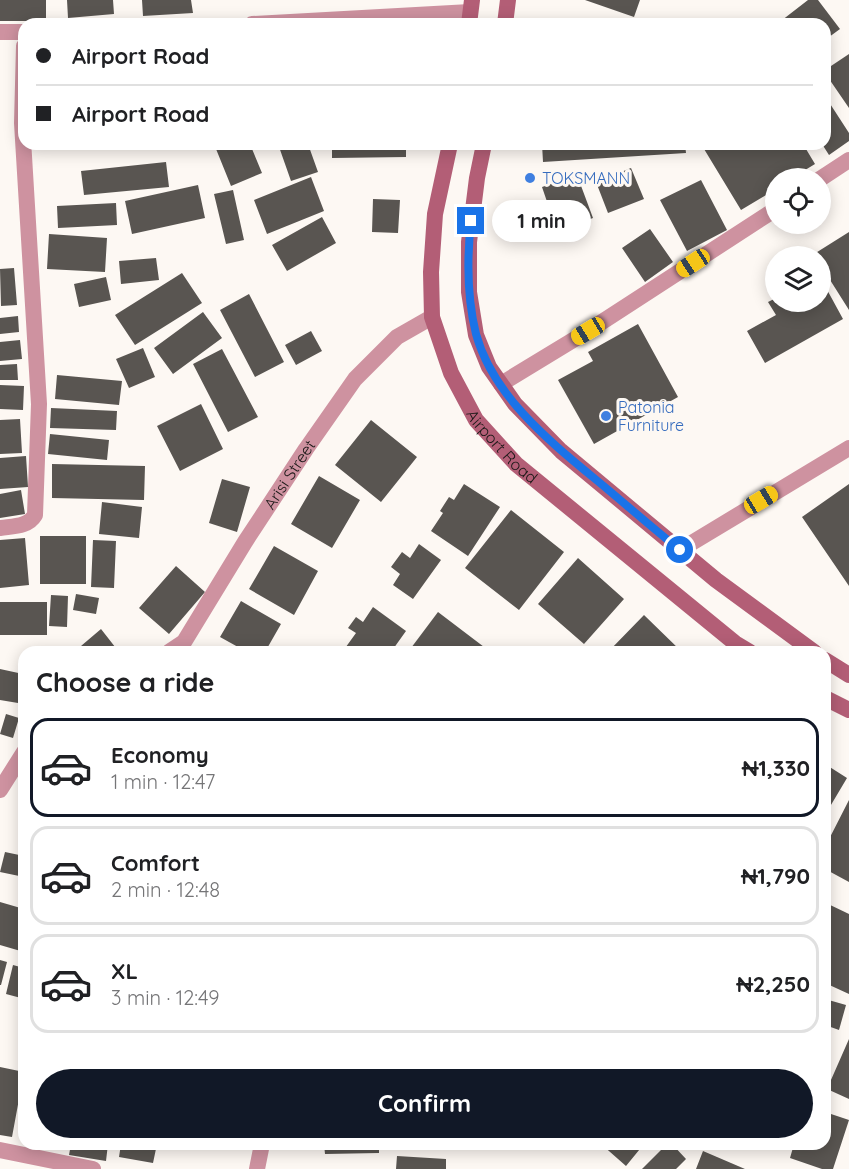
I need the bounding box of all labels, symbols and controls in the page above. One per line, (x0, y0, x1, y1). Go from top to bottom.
text: Airport Road (72, 42, 209, 70)
text: Airport Road (72, 100, 209, 128)
place label: TOKSMANN (542, 168, 630, 188)
map controls (765, 168, 831, 312)
button: locate (765, 168, 831, 234)
marker: TOKSMANN (523, 171, 537, 185)
callout: 1 min (492, 200, 591, 242)
route end (457, 207, 484, 234)
text: 1 min (517, 208, 566, 233)
car (673, 246, 713, 280)
button: layers (765, 246, 831, 312)
car (568, 314, 608, 348)
place label: Patonia Furniture (618, 397, 684, 435)
street label: Airport Road (462, 406, 542, 488)
marker: Patonia Furniture (599, 409, 613, 423)
street label: Arisi Street (259, 436, 319, 513)
car (741, 483, 781, 517)
route start (666, 536, 693, 563)
text: Choose a ride (36, 665, 214, 699)
icon: car (39, 741, 93, 795)
text: Economy (111, 741, 209, 769)
text: ₦1,330 (742, 754, 810, 782)
text: 1 min · 12:47 (111, 769, 215, 794)
icon: car (39, 849, 93, 903)
text: Comfort (111, 849, 200, 877)
text: ₦1,790 (741, 862, 810, 890)
text: 2 min · 12:48 (111, 877, 220, 902)
icon: car (39, 957, 93, 1011)
text: XL (111, 957, 138, 985)
text: ₦2,250 (737, 970, 810, 998)
text: 3 min · 12:49 (111, 985, 219, 1010)
button: Confirm (36, 1069, 813, 1138)

